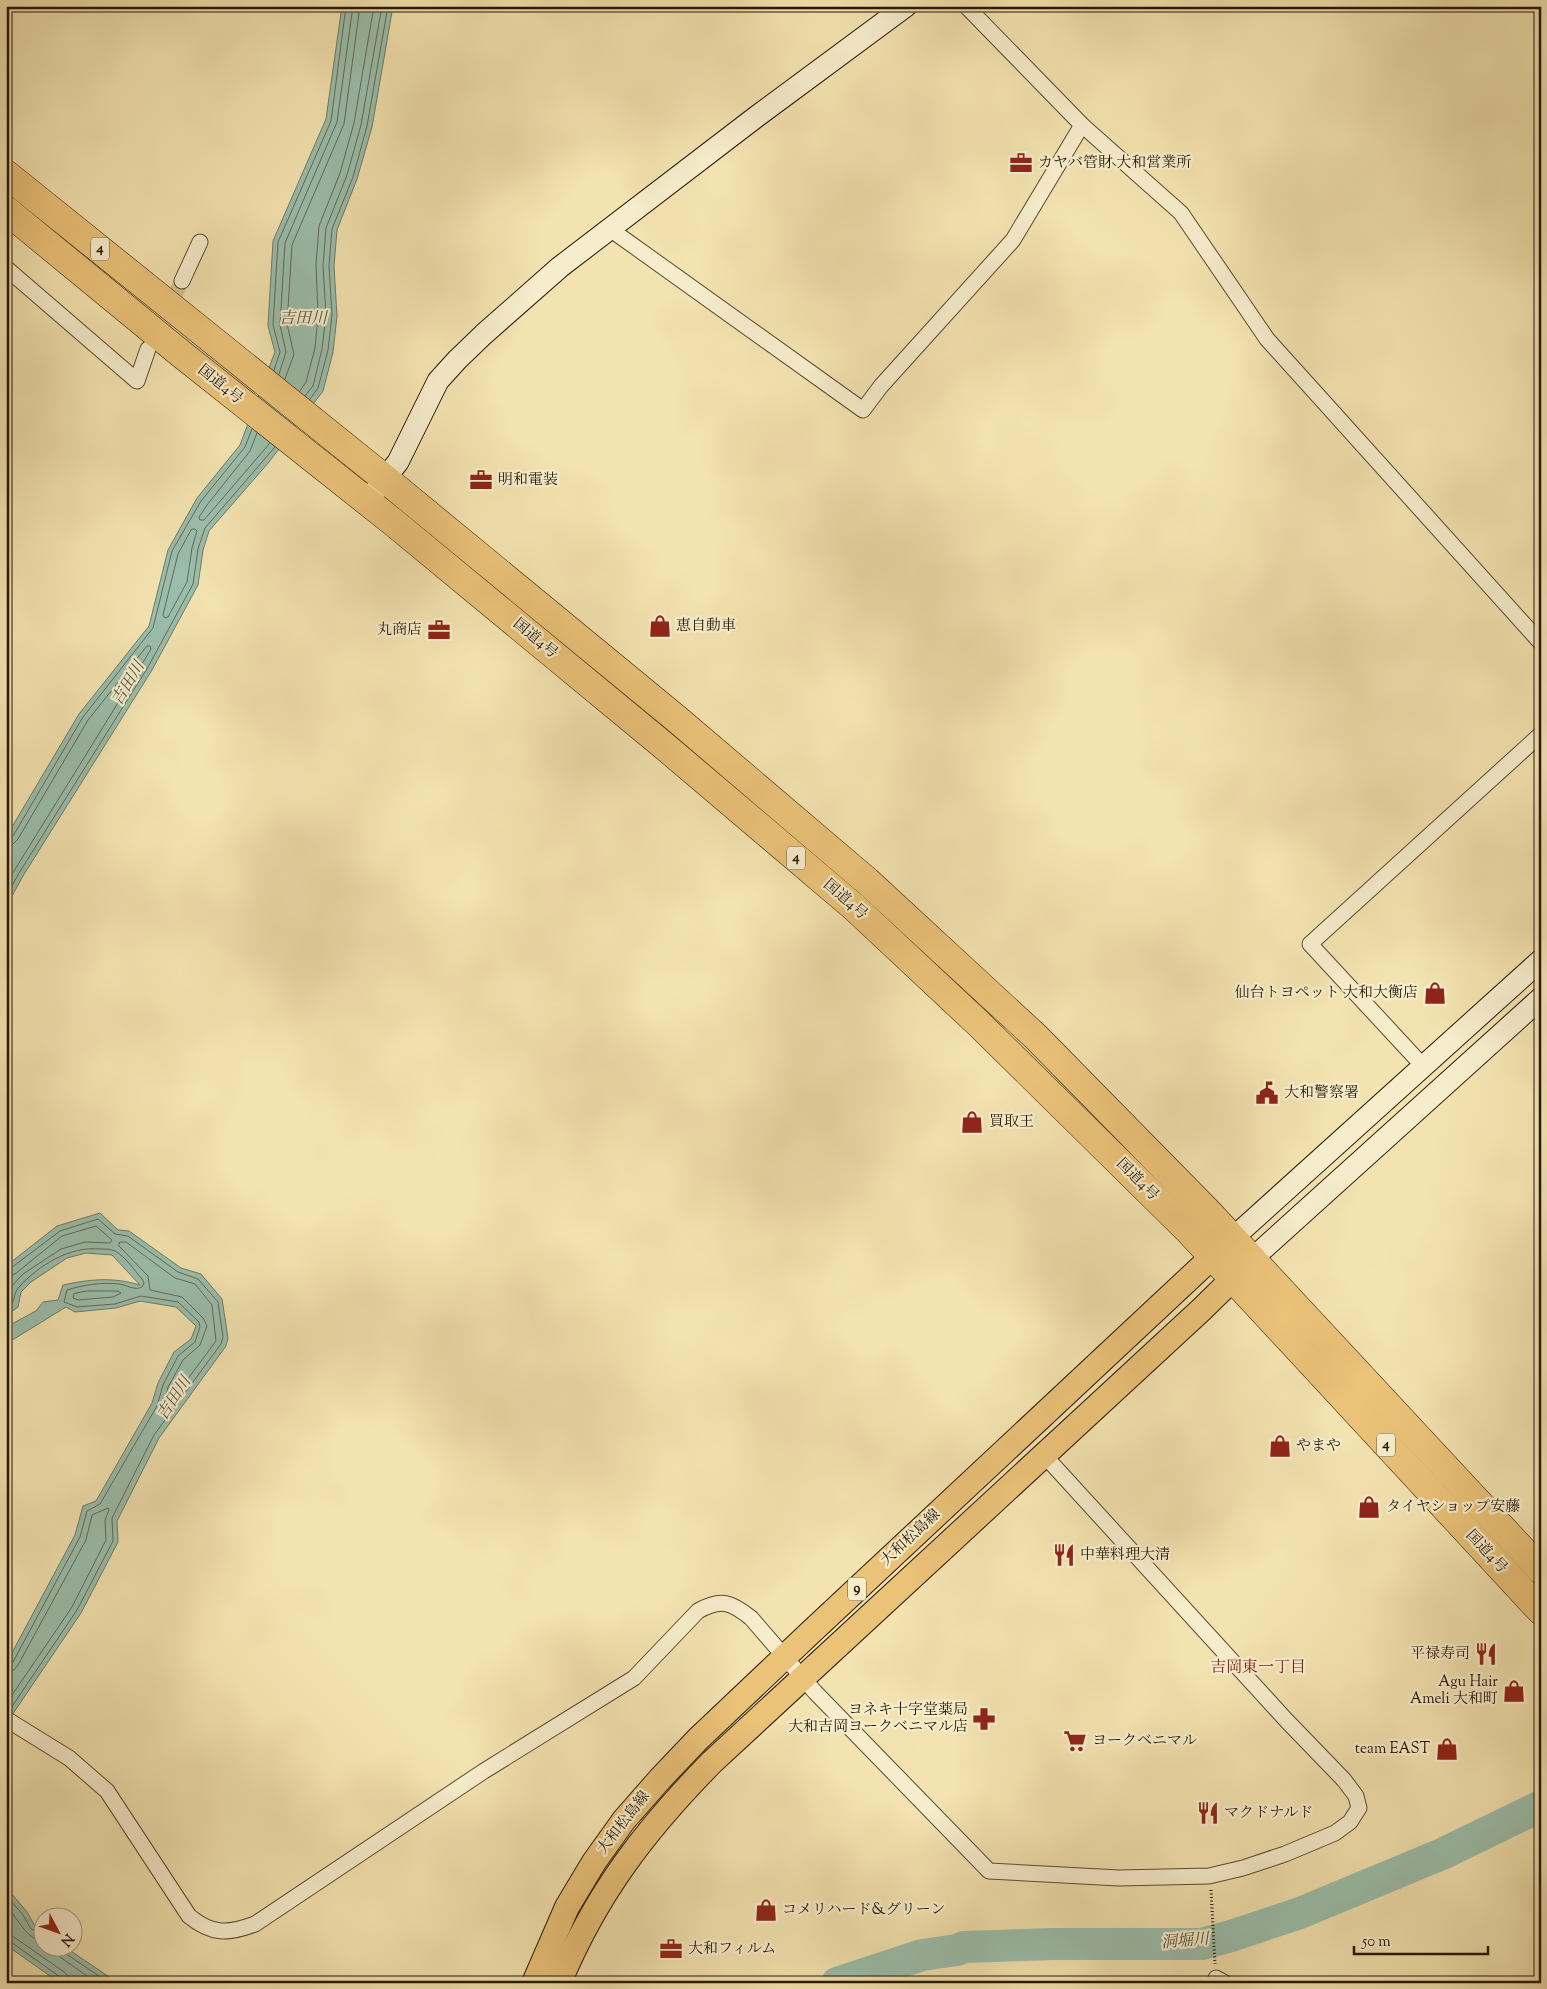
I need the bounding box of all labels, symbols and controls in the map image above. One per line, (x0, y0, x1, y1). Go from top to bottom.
office icon: カヤバ管財 大和営業所 (1008, 150, 1034, 176)
place label: カヤバ管財 大和営業所 (1038, 153, 1191, 174)
road number: 4 (91, 238, 109, 260)
water label: 吉田川 (279, 308, 329, 331)
street label: 国道4号 (193, 360, 247, 410)
office icon: 明和電装 (468, 467, 494, 493)
place label: 明和電装 (498, 470, 558, 491)
shop icon: 恵自動車 (647, 613, 673, 639)
street label: 国道4号 (508, 614, 562, 664)
place label: 恵自動車 (676, 616, 736, 637)
office icon: 丸商店 (426, 617, 452, 643)
place label: 丸商店 (377, 620, 422, 641)
water label: 吉田川 (107, 656, 152, 711)
road number: 4 (787, 846, 805, 870)
street label: 国道4号 (818, 875, 872, 925)
shop icon: 仙台トヨペット 大和大衡店 (1422, 980, 1448, 1006)
place label: 仙台トヨペット 大和大衡店 (1235, 983, 1418, 1004)
public building icon: 大和警察署 (1254, 1080, 1280, 1106)
place label: 大和警察署 (1284, 1083, 1359, 1104)
shop icon: 買取王 (959, 1109, 985, 1135)
place label: 買取王 (989, 1112, 1034, 1133)
street label: 国道4号 (1111, 1154, 1163, 1206)
water label: 吉田川 (152, 1371, 199, 1425)
shop icon: やまや (1267, 1433, 1293, 1459)
road number: 4 (1377, 1434, 1395, 1456)
place label: やまや (1296, 1436, 1341, 1457)
shop icon: タイヤショップ安藤 (1356, 1494, 1382, 1520)
place label: タイヤショップ安藤 (1386, 1497, 1520, 1518)
street label: 大和松島線 (876, 1505, 946, 1571)
street label: 国道4号 (1460, 1526, 1512, 1578)
restaurant icon: 中華料理大清 (1051, 1542, 1077, 1568)
place label: 中華料理大清 (1080, 1545, 1170, 1566)
road number: 9 (848, 1578, 866, 1600)
restaurant icon: 平禄寿司 (1473, 1641, 1499, 1667)
place label: 平禄寿司 (1410, 1644, 1470, 1665)
district label: 吉岡東一丁目 (1210, 1657, 1306, 1680)
place label: Agu Hair Ameli 大和町 (1410, 1672, 1498, 1710)
shop icon: Agu Hair Ameli 大和町 (1501, 1678, 1527, 1704)
place label: ヨネキ十字堂薬局 大和吉岡ヨークベニマル店 (788, 1700, 968, 1738)
pharmacy icon: ヨネキ十字堂薬局 大和吉岡ヨークベニマル店 (971, 1706, 997, 1732)
supermarket icon: ヨークベニマル (1062, 1728, 1088, 1754)
place label: ヨークベニマル (1092, 1731, 1197, 1752)
shop icon: team EAST (1434, 1736, 1460, 1762)
place label: team EAST (1355, 1739, 1430, 1760)
street label: 大和松島線 (593, 1787, 655, 1859)
restaurant icon: マクドナルド (1195, 1800, 1221, 1826)
place label: マクドナルド (1224, 1803, 1313, 1824)
shop icon: コメリハード&グリーン (753, 1897, 779, 1923)
place label: コメリハード&グリーン (782, 1900, 945, 1921)
north arrow (32, 1906, 82, 1956)
scale bar (1354, 1924, 1488, 1956)
text: N (55, 1928, 78, 1950)
water label: 洞堀川 (1160, 1928, 1212, 1956)
text: 50 m (1361, 1932, 1391, 1953)
office icon: 大和フィルム (658, 1936, 684, 1962)
place label: 大和フィルム (688, 1939, 776, 1960)

